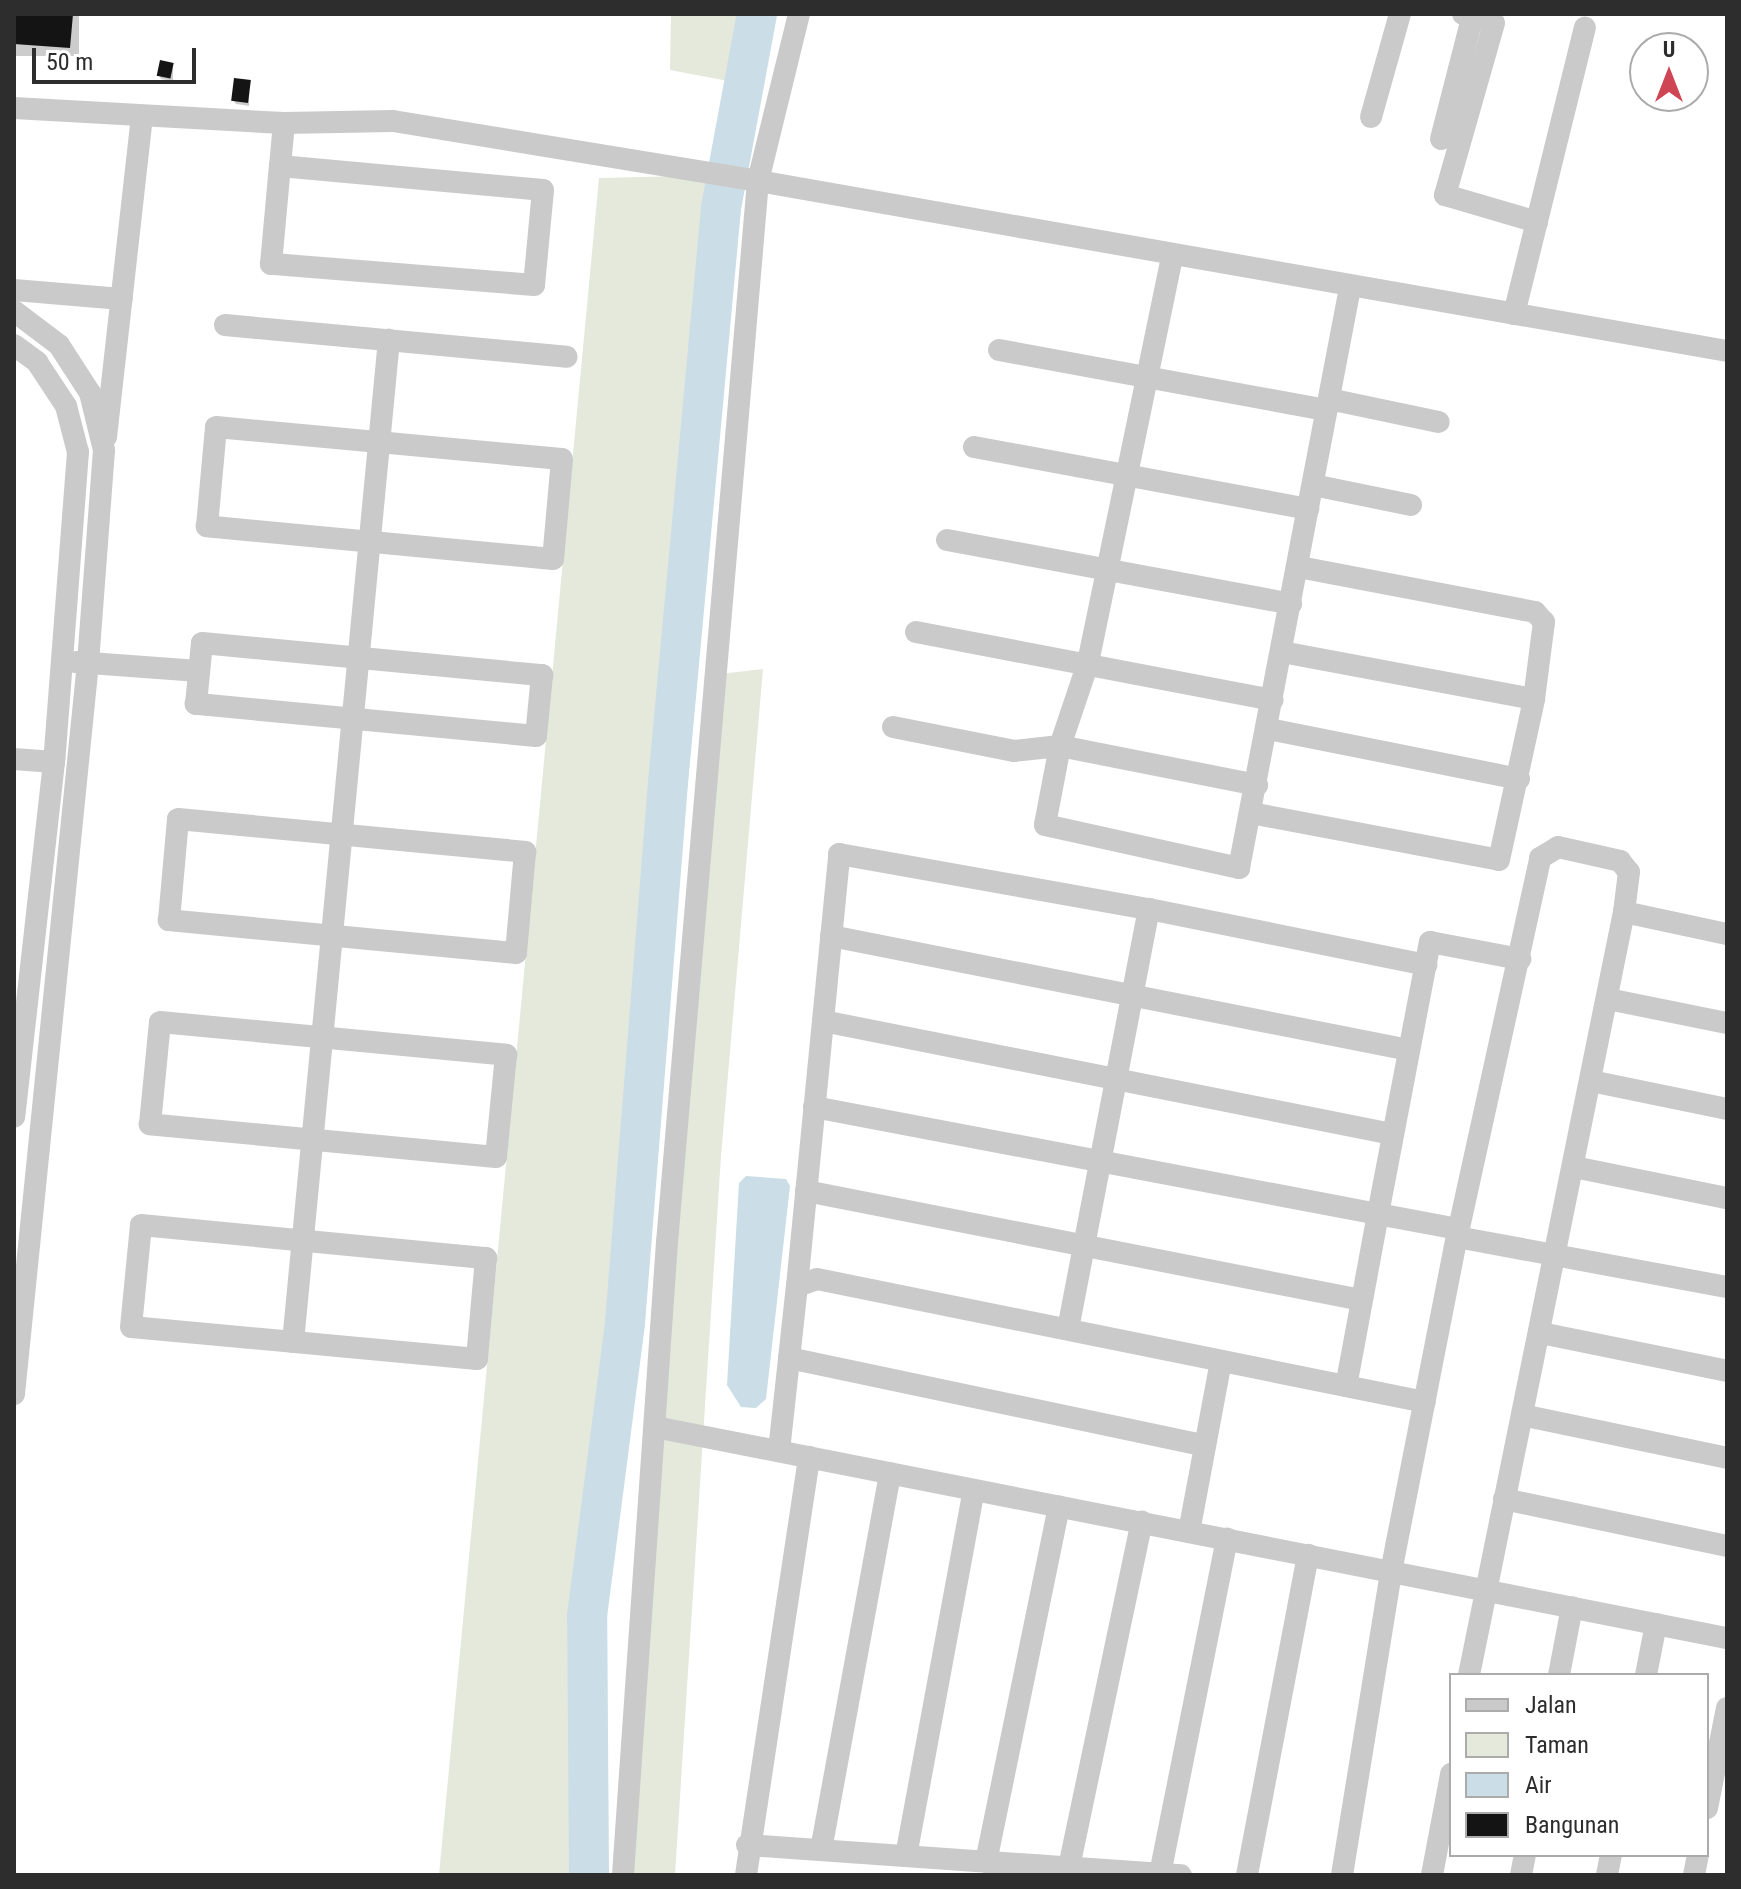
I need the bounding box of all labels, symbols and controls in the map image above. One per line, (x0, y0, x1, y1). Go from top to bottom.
scale bar (36, 32, 200, 82)
north arrow (1629, 32, 1709, 112)
text: U (1663, 37, 1675, 62)
text: 50 m (46, 48, 93, 76)
legend (1449, 1673, 1709, 1857)
text: Jalan (1525, 1691, 1577, 1719)
text: Taman (1525, 1731, 1589, 1759)
text: Air (1525, 1771, 1552, 1799)
text: Bangunan (1525, 1811, 1619, 1839)

